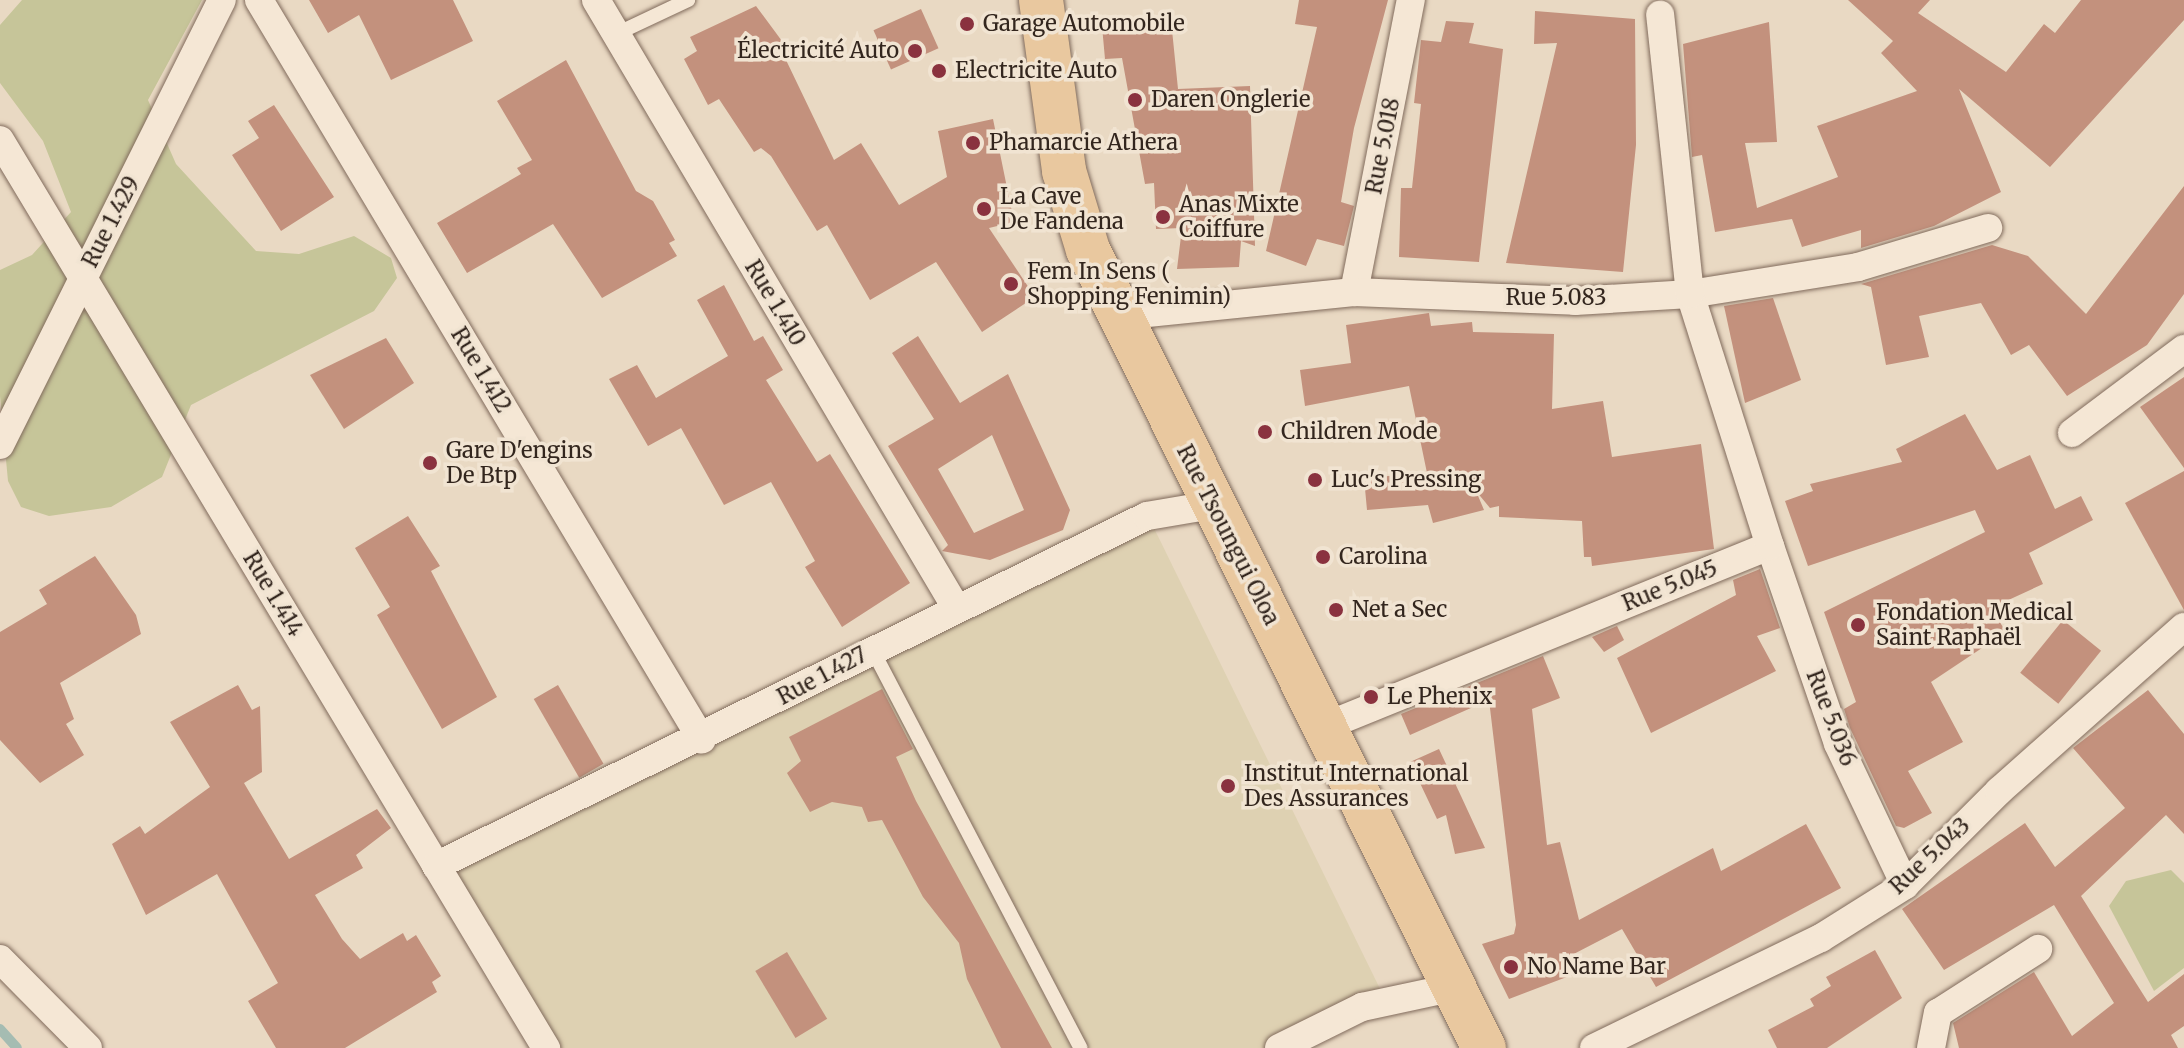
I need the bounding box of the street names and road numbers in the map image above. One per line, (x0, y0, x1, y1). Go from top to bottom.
street label: Rue 5.018 (1361, 96, 1405, 196)
street label: Rue 1.429 (77, 172, 145, 272)
street label: Rue 1.410 (739, 255, 811, 351)
street label: Rue 5.083 (1506, 285, 1606, 311)
street label: Rue 1.412 (445, 323, 517, 417)
street label: Rue Tsoungui Oloa (1171, 440, 1285, 630)
street label: Rue 1.414 (237, 547, 309, 641)
street label: Rue 5.045 (1619, 555, 1721, 617)
street label: Rue 1.427 (773, 641, 871, 711)
street label: Rue 5.036 (1801, 666, 1861, 770)
street label: Rue 5.043 (1884, 812, 1976, 900)

